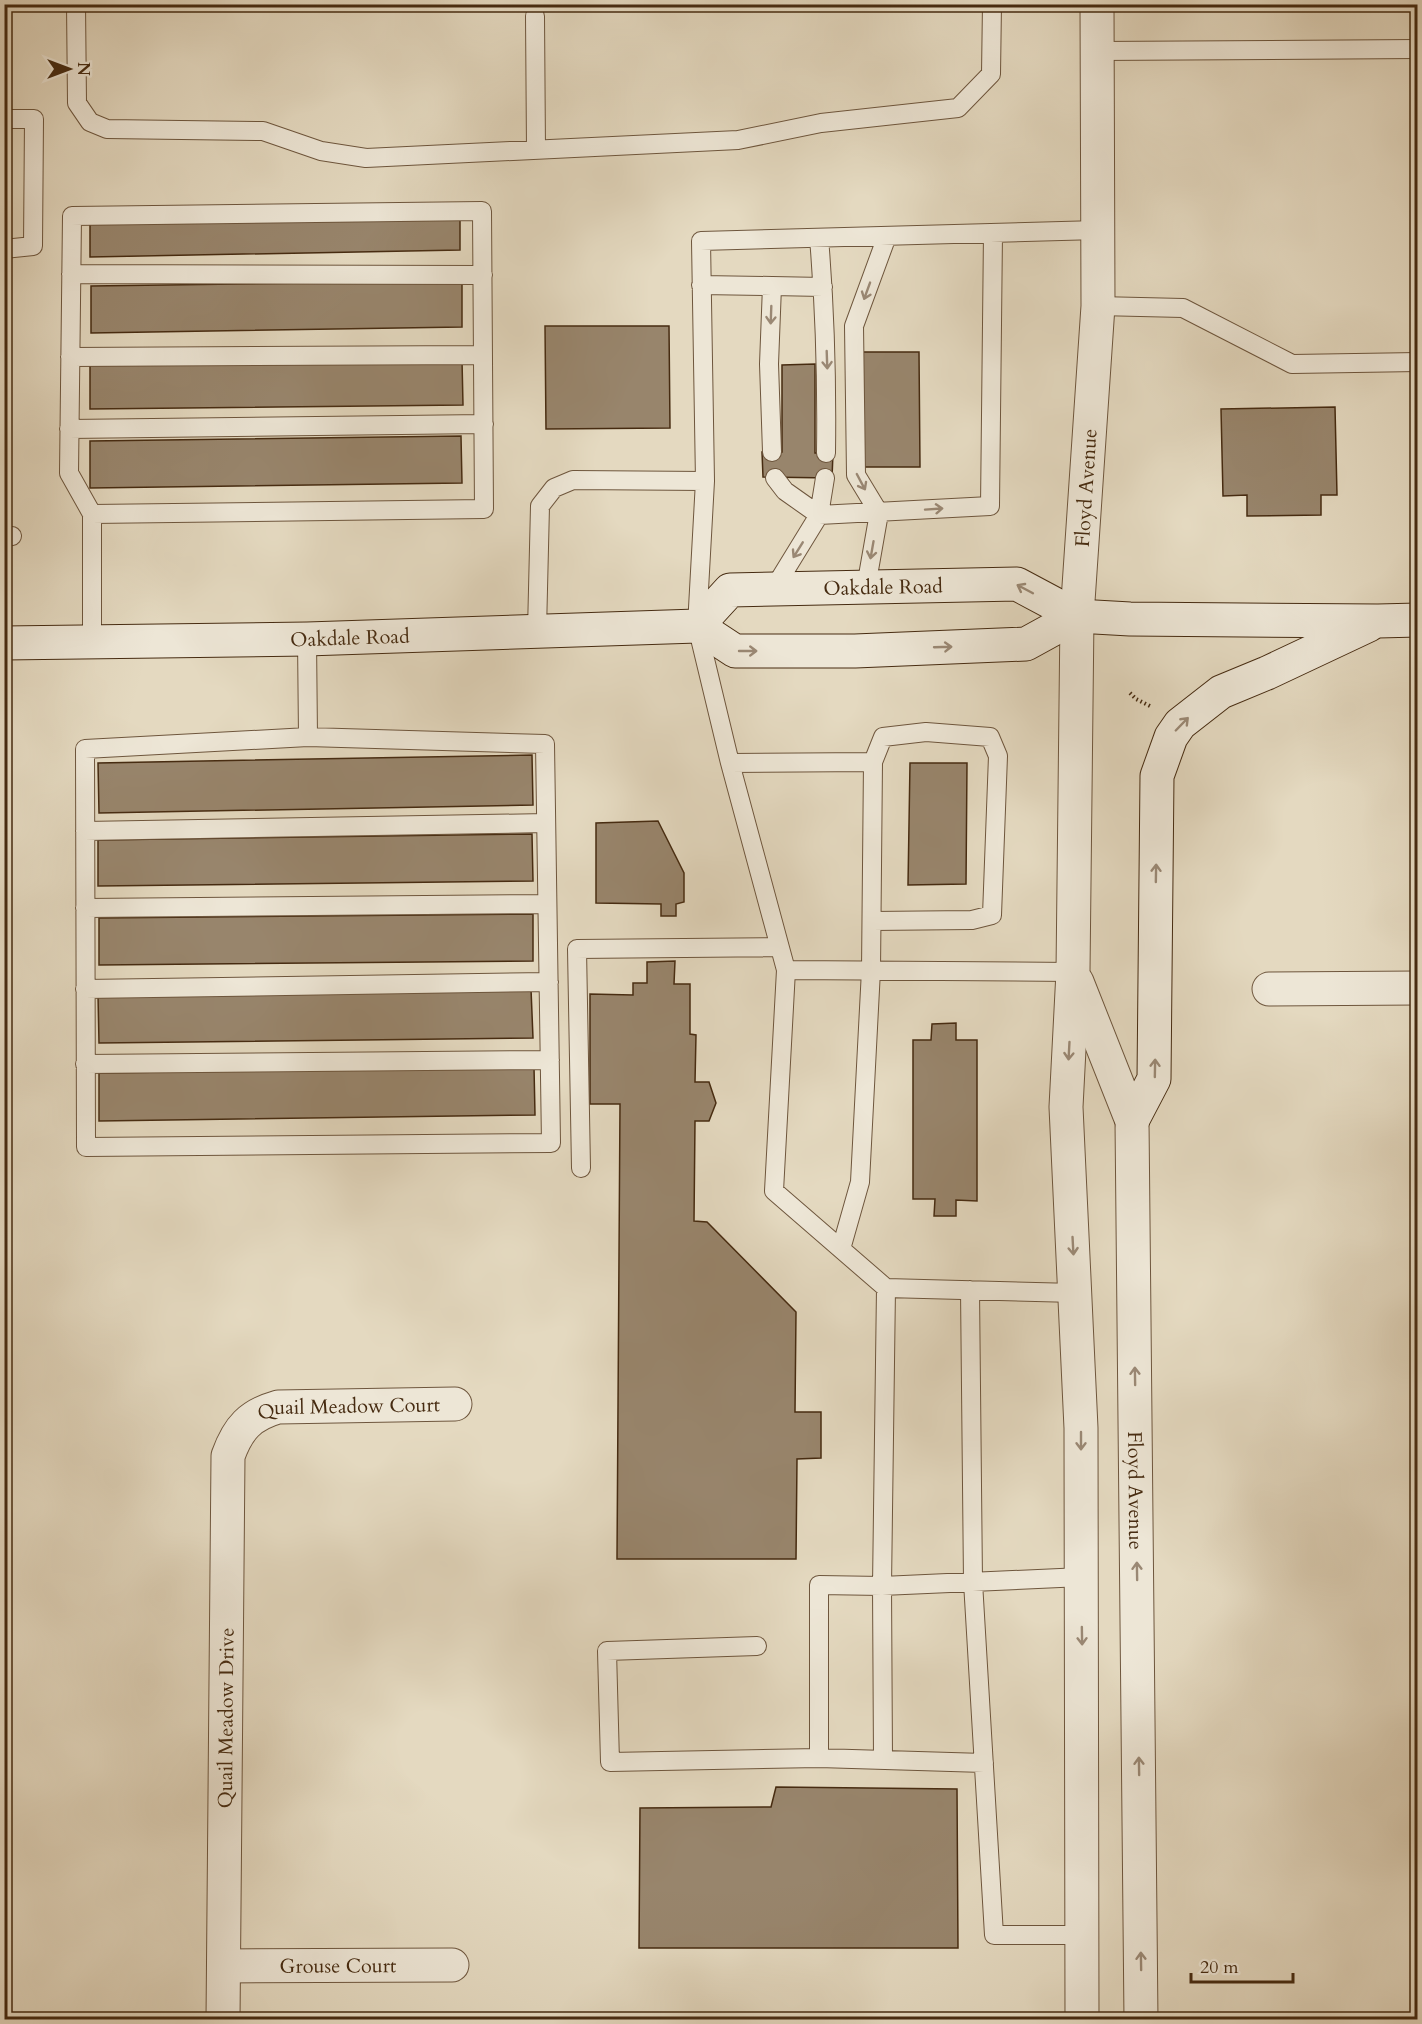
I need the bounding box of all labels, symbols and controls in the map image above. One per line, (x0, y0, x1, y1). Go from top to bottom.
north arrow (39, 39, 99, 99)
text: N (72, 62, 94, 76)
one-way arrow (861, 281, 872, 300)
one-way arrow (765, 305, 776, 325)
one-way arrow (821, 349, 832, 369)
street label: Floyd Avenue (1068, 428, 1103, 548)
one-way arrow (855, 473, 867, 490)
one-way arrow (924, 503, 944, 514)
one-way arrow (866, 539, 877, 559)
one-way arrow (791, 541, 804, 558)
street label: Oakdale Road (823, 572, 944, 602)
one-way arrow (1017, 582, 1035, 594)
street label: Oakdale Road (290, 622, 410, 653)
one-way arrow (933, 642, 953, 653)
one-way arrow (738, 645, 758, 657)
one-way arrow (1175, 717, 1189, 732)
one-way arrow (1150, 864, 1162, 884)
one-way arrow (1063, 1041, 1074, 1061)
one-way arrow (1149, 1059, 1160, 1079)
one-way arrow (1067, 1236, 1078, 1256)
one-way arrow (1129, 1367, 1140, 1387)
street label: Quail Meadow Court (253, 1391, 441, 1427)
one-way arrow (1075, 1430, 1087, 1450)
street label: Floyd Avenue (1122, 1431, 1150, 1550)
one-way arrow (1131, 1562, 1142, 1582)
one-way arrow (1076, 1625, 1088, 1645)
street label: Quail Meadow Drive (211, 1627, 240, 1809)
one-way arrow (1133, 1757, 1144, 1777)
scale bar (1191, 1946, 1293, 1984)
street label: Grouse Court (280, 1952, 397, 1979)
one-way arrow (1135, 1952, 1146, 1972)
text: 20 m (1200, 1955, 1239, 1980)

